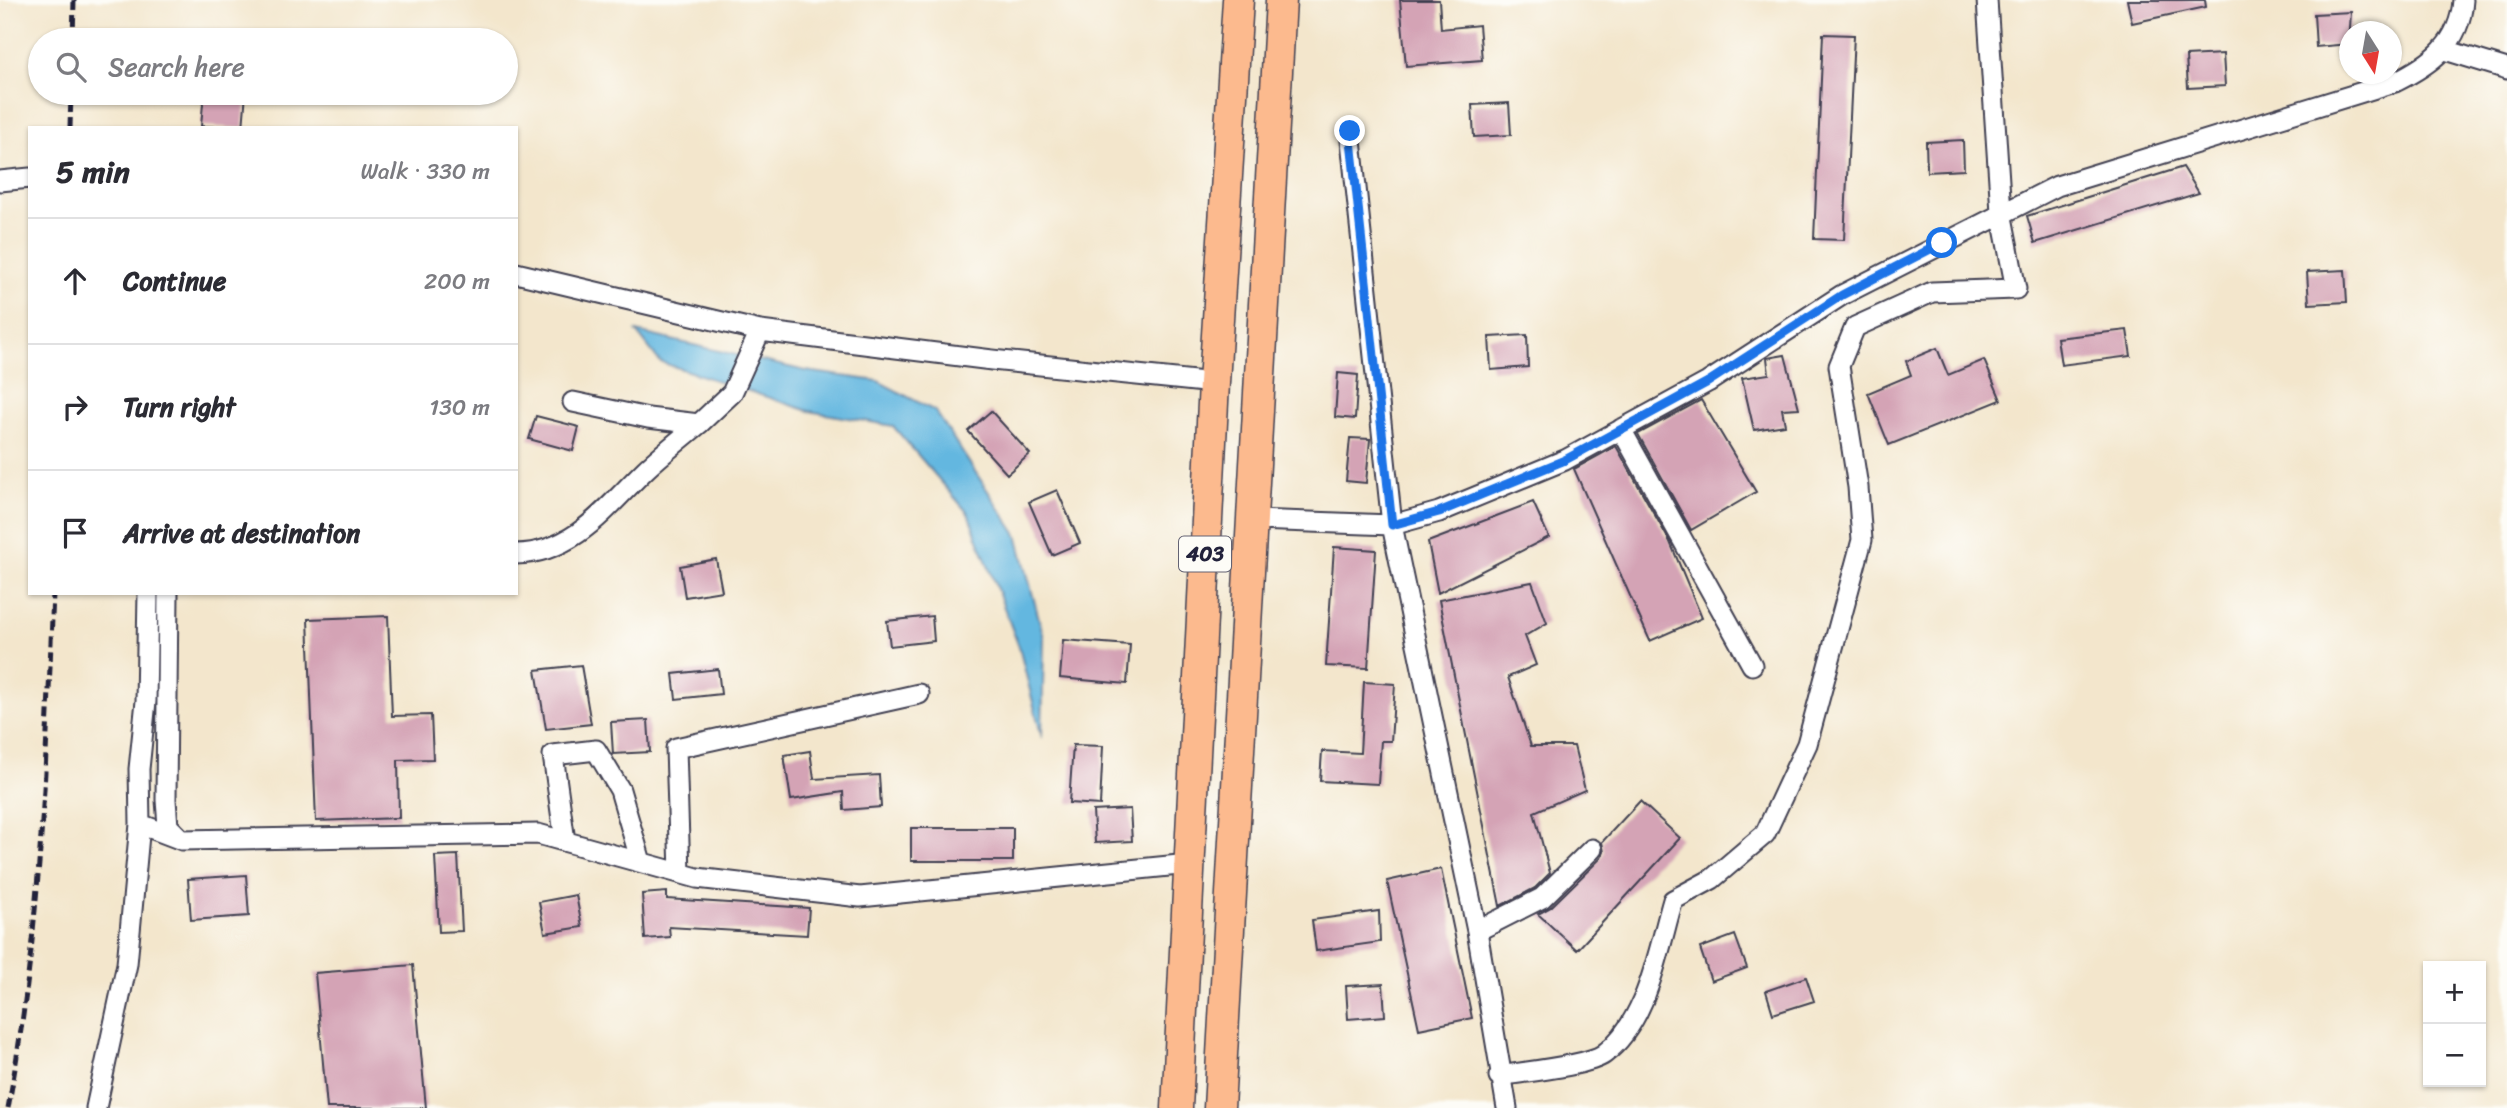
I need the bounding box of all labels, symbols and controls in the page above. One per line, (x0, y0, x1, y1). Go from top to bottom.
north arrow (2339, 21, 2402, 84)
search box (28, 28, 518, 105)
text: Search here (108, 44, 245, 90)
icon: search (52, 48, 90, 86)
route end (1334, 115, 1365, 146)
text: 5 min (56, 145, 130, 199)
text: Walk · 330 m (360, 151, 490, 192)
route start (1926, 227, 1957, 258)
text: Continue (123, 258, 226, 304)
text: 200 m (424, 261, 490, 302)
icon: ahead (56, 262, 94, 300)
text: Turn right (123, 384, 236, 430)
text: 130 m (429, 387, 490, 428)
icon: right (56, 388, 94, 426)
text: Arrive at destination (123, 510, 360, 556)
icon: arrive (56, 514, 94, 552)
road number: 403 (1179, 536, 1231, 572)
map controls (2423, 961, 2486, 1087)
button: + (2423, 961, 2486, 1024)
button: − (2423, 1024, 2486, 1087)

